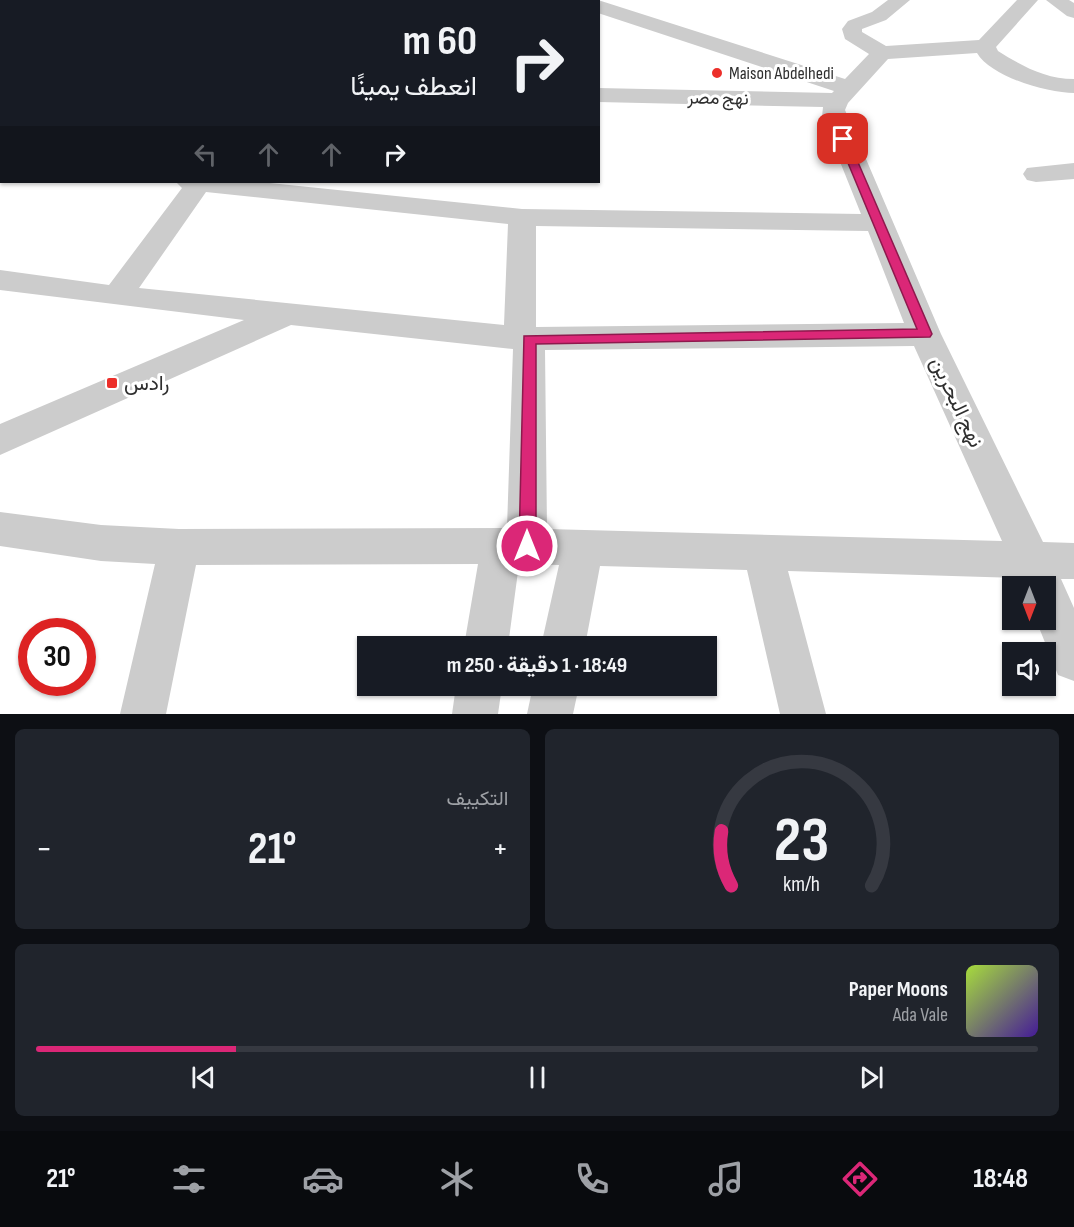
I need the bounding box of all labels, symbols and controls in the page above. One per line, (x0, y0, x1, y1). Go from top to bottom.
text: 60 m (403, 16, 477, 67)
icon: right (498, 24, 576, 102)
place label: Maison Abdelhedi (729, 63, 834, 84)
marker: Maison Abdelhedi (710, 66, 724, 80)
text: انعطف يمينًا (350, 71, 477, 103)
street label: نهج مصر (686, 87, 749, 111)
pin (817, 113, 868, 164)
icon: arrive (826, 122, 859, 155)
icon: left (189, 138, 222, 171)
icon: ahead (252, 138, 285, 171)
icon: ahead (315, 138, 348, 171)
icon: right (378, 138, 411, 171)
street label: نهج البحرين (924, 353, 988, 452)
place label: رادس (124, 371, 170, 396)
marker: رادس (105, 376, 119, 390)
position arrow (495, 514, 559, 578)
north arrow (1002, 576, 1056, 630)
map controls (1002, 576, 1056, 696)
speed limit sign: 30 (18, 618, 96, 696)
button: sound (1002, 642, 1056, 696)
text: 18:49 · 1 دقيقة · 250 m (447, 652, 627, 679)
text: التكييف (446, 787, 509, 811)
text: 23 (774, 804, 829, 879)
text: 21° (248, 822, 297, 877)
text: − (36, 829, 52, 869)
text: + (492, 829, 509, 869)
text: km/h (783, 872, 820, 897)
text: Paper Moons (849, 976, 948, 1003)
text: Ada Vale (893, 1003, 948, 1027)
icon: previous (187, 1061, 220, 1094)
icon: pause (521, 1061, 554, 1094)
icon: next (855, 1061, 888, 1094)
icon: filters (168, 1158, 210, 1200)
icon: car (302, 1158, 344, 1200)
icon: climate (436, 1158, 478, 1200)
icon: phone (571, 1158, 613, 1200)
icon: music (705, 1158, 747, 1200)
icon: directions (839, 1158, 881, 1200)
text: 21° (46, 1163, 76, 1195)
text: 18:48 (973, 1163, 1028, 1195)

